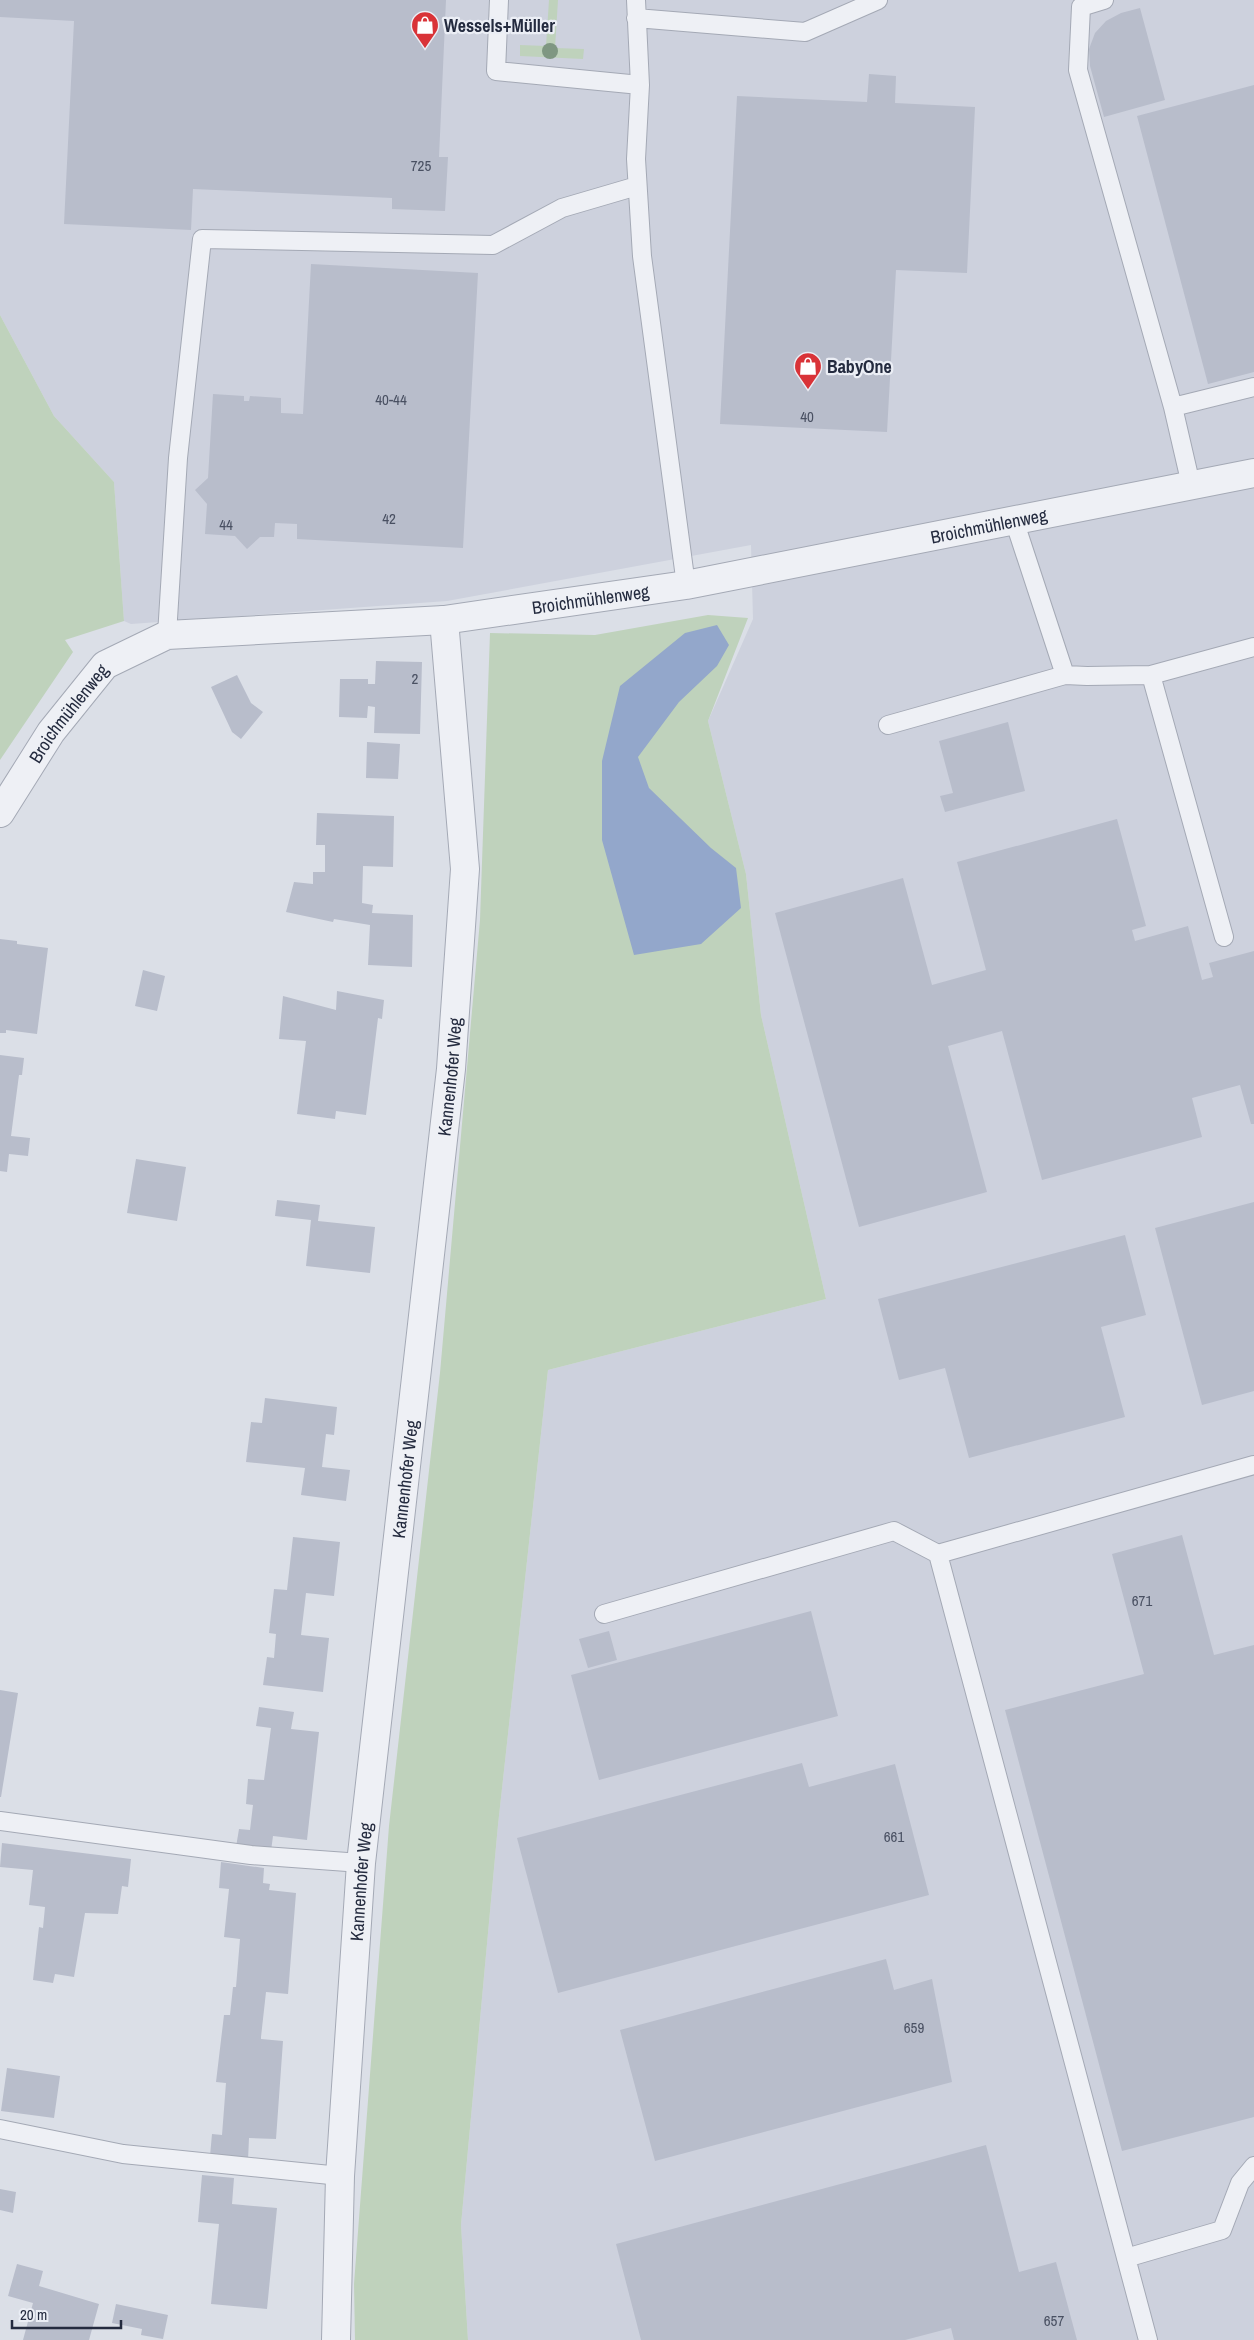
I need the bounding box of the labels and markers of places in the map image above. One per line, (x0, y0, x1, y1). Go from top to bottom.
shop icon: Wessels+Müller (410, 10, 440, 49)
place label: Wessels+Müller (444, 13, 555, 38)
shop icon: BabyOne (793, 351, 823, 390)
place label: BabyOne (827, 354, 892, 379)

